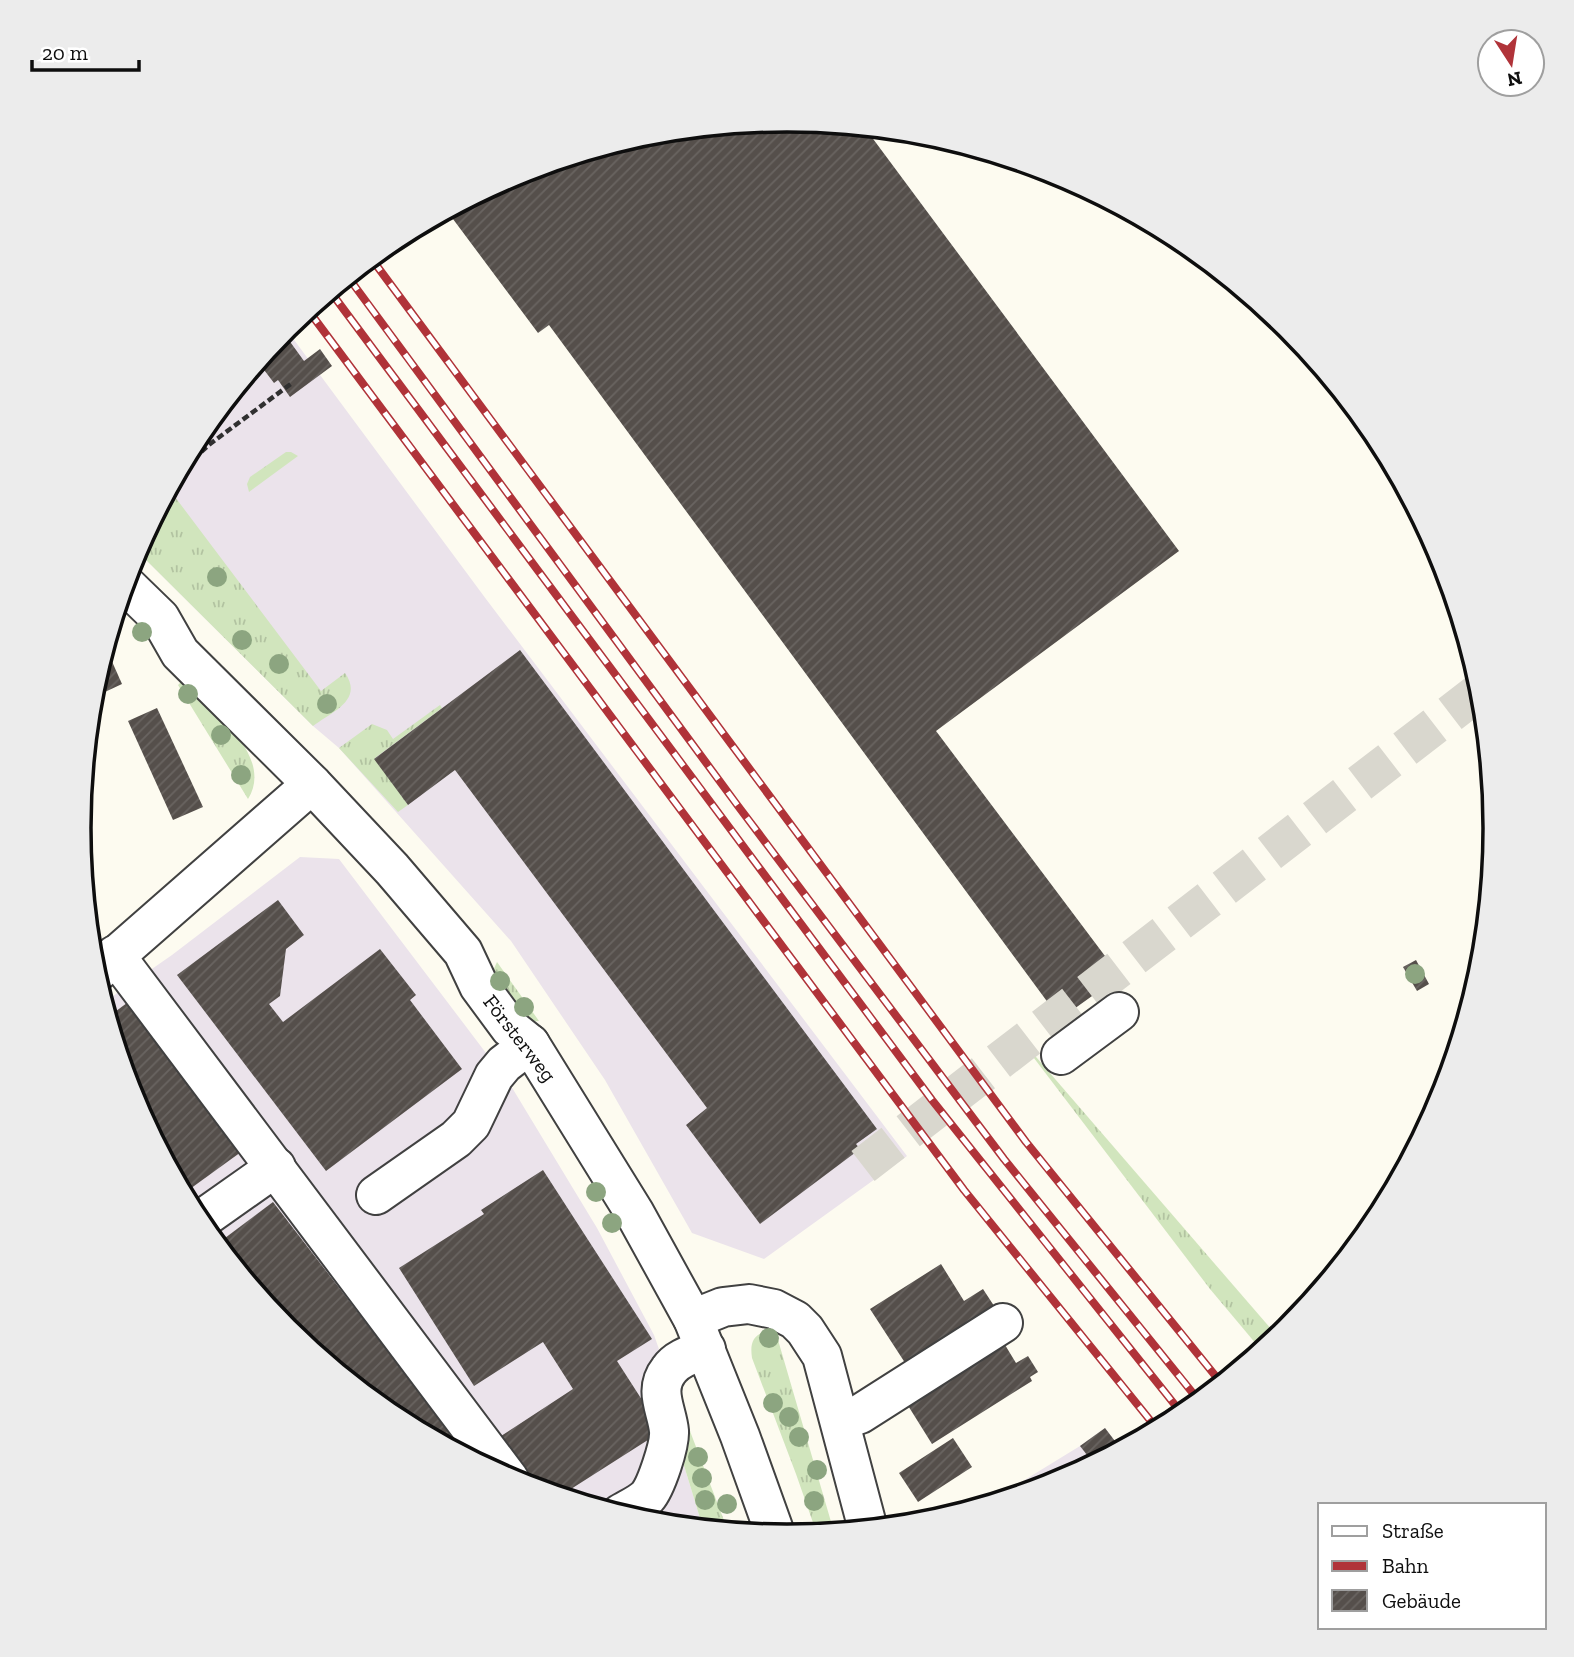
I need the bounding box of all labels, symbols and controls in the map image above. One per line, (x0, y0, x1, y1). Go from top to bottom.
scale bar (32, 28, 138, 72)
north arrow (1476, 28, 1546, 98)
text: 20 m (42, 40, 88, 65)
text: N (1505, 66, 1524, 92)
street label: Försterweg (478, 989, 562, 1087)
legend (1318, 1503, 1546, 1629)
text: Straße (1382, 1518, 1444, 1543)
text: Bahn (1382, 1553, 1429, 1578)
text: Gebäude (1382, 1588, 1461, 1613)

